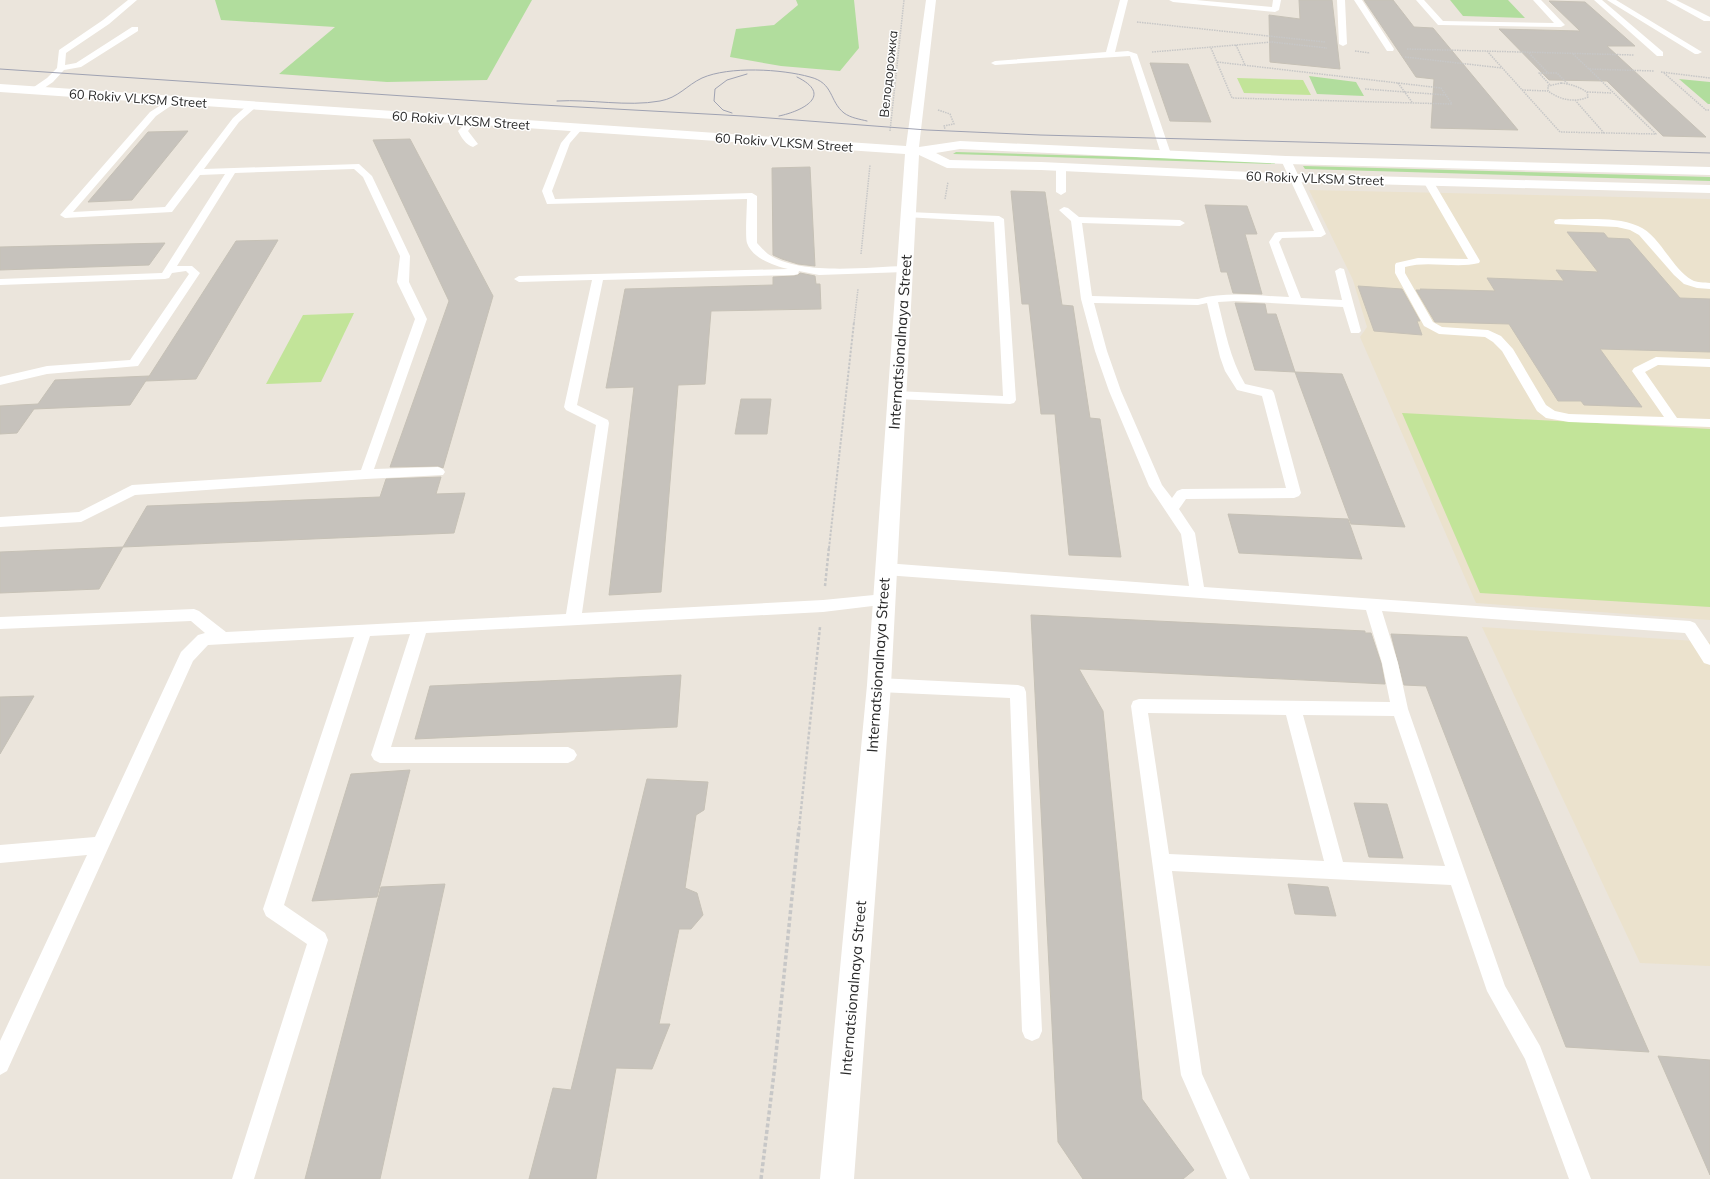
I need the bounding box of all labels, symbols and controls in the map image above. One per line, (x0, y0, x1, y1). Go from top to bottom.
street label: Велодорожка (875, 30, 901, 118)
street label: 60 Rokiv VLKSM Street (69, 85, 208, 111)
street label: 60 Rokiv VLKSM Street (392, 107, 531, 133)
street label: 60 Rokiv VLKSM Street (715, 129, 854, 155)
street label: 60 Rokiv VLKSM Street (1246, 168, 1385, 188)
street label: Internatsionalnaya Street (884, 254, 916, 430)
street label: Internatsionalnaya Street (862, 577, 894, 753)
street label: Internatsionalnaya Street (836, 900, 870, 1076)

